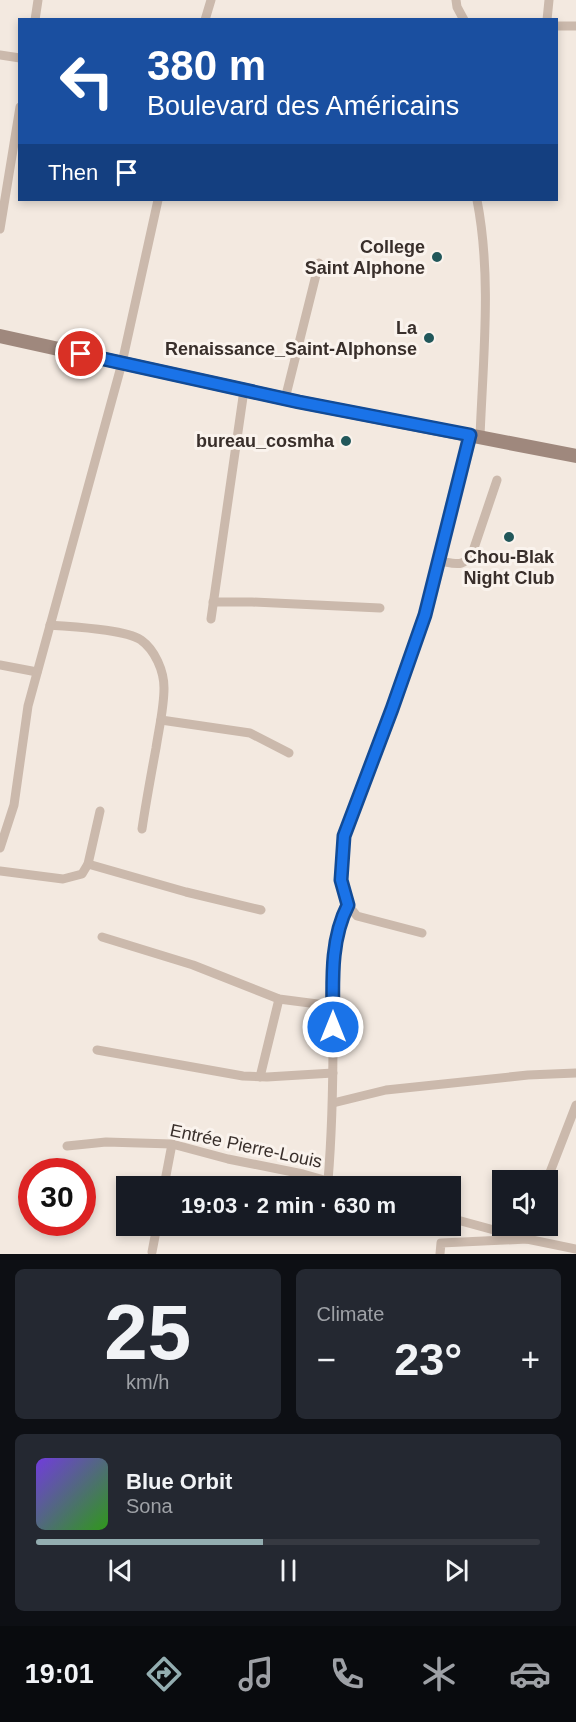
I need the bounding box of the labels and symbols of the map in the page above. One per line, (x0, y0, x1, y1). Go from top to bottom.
place label: College Saint Alphone (305, 237, 425, 278)
marker: College Saint Alphone (430, 250, 444, 264)
place label: La Renaissance_Saint-Alphonse (165, 318, 418, 359)
pin (55, 328, 106, 379)
marker: La Renaissance_Saint-Alphonse (422, 331, 436, 345)
place label: bureau_cosmha (196, 431, 335, 451)
marker: bureau_cosmha (339, 434, 353, 448)
marker: Chou-Blak Night Club (502, 530, 516, 544)
place label: Chou-Blak Night Club (464, 547, 555, 588)
position arrow (301, 995, 365, 1059)
street label: Entrée Pierre-Louis (168, 1120, 324, 1172)
speed limit sign: 30 (18, 1158, 96, 1236)

